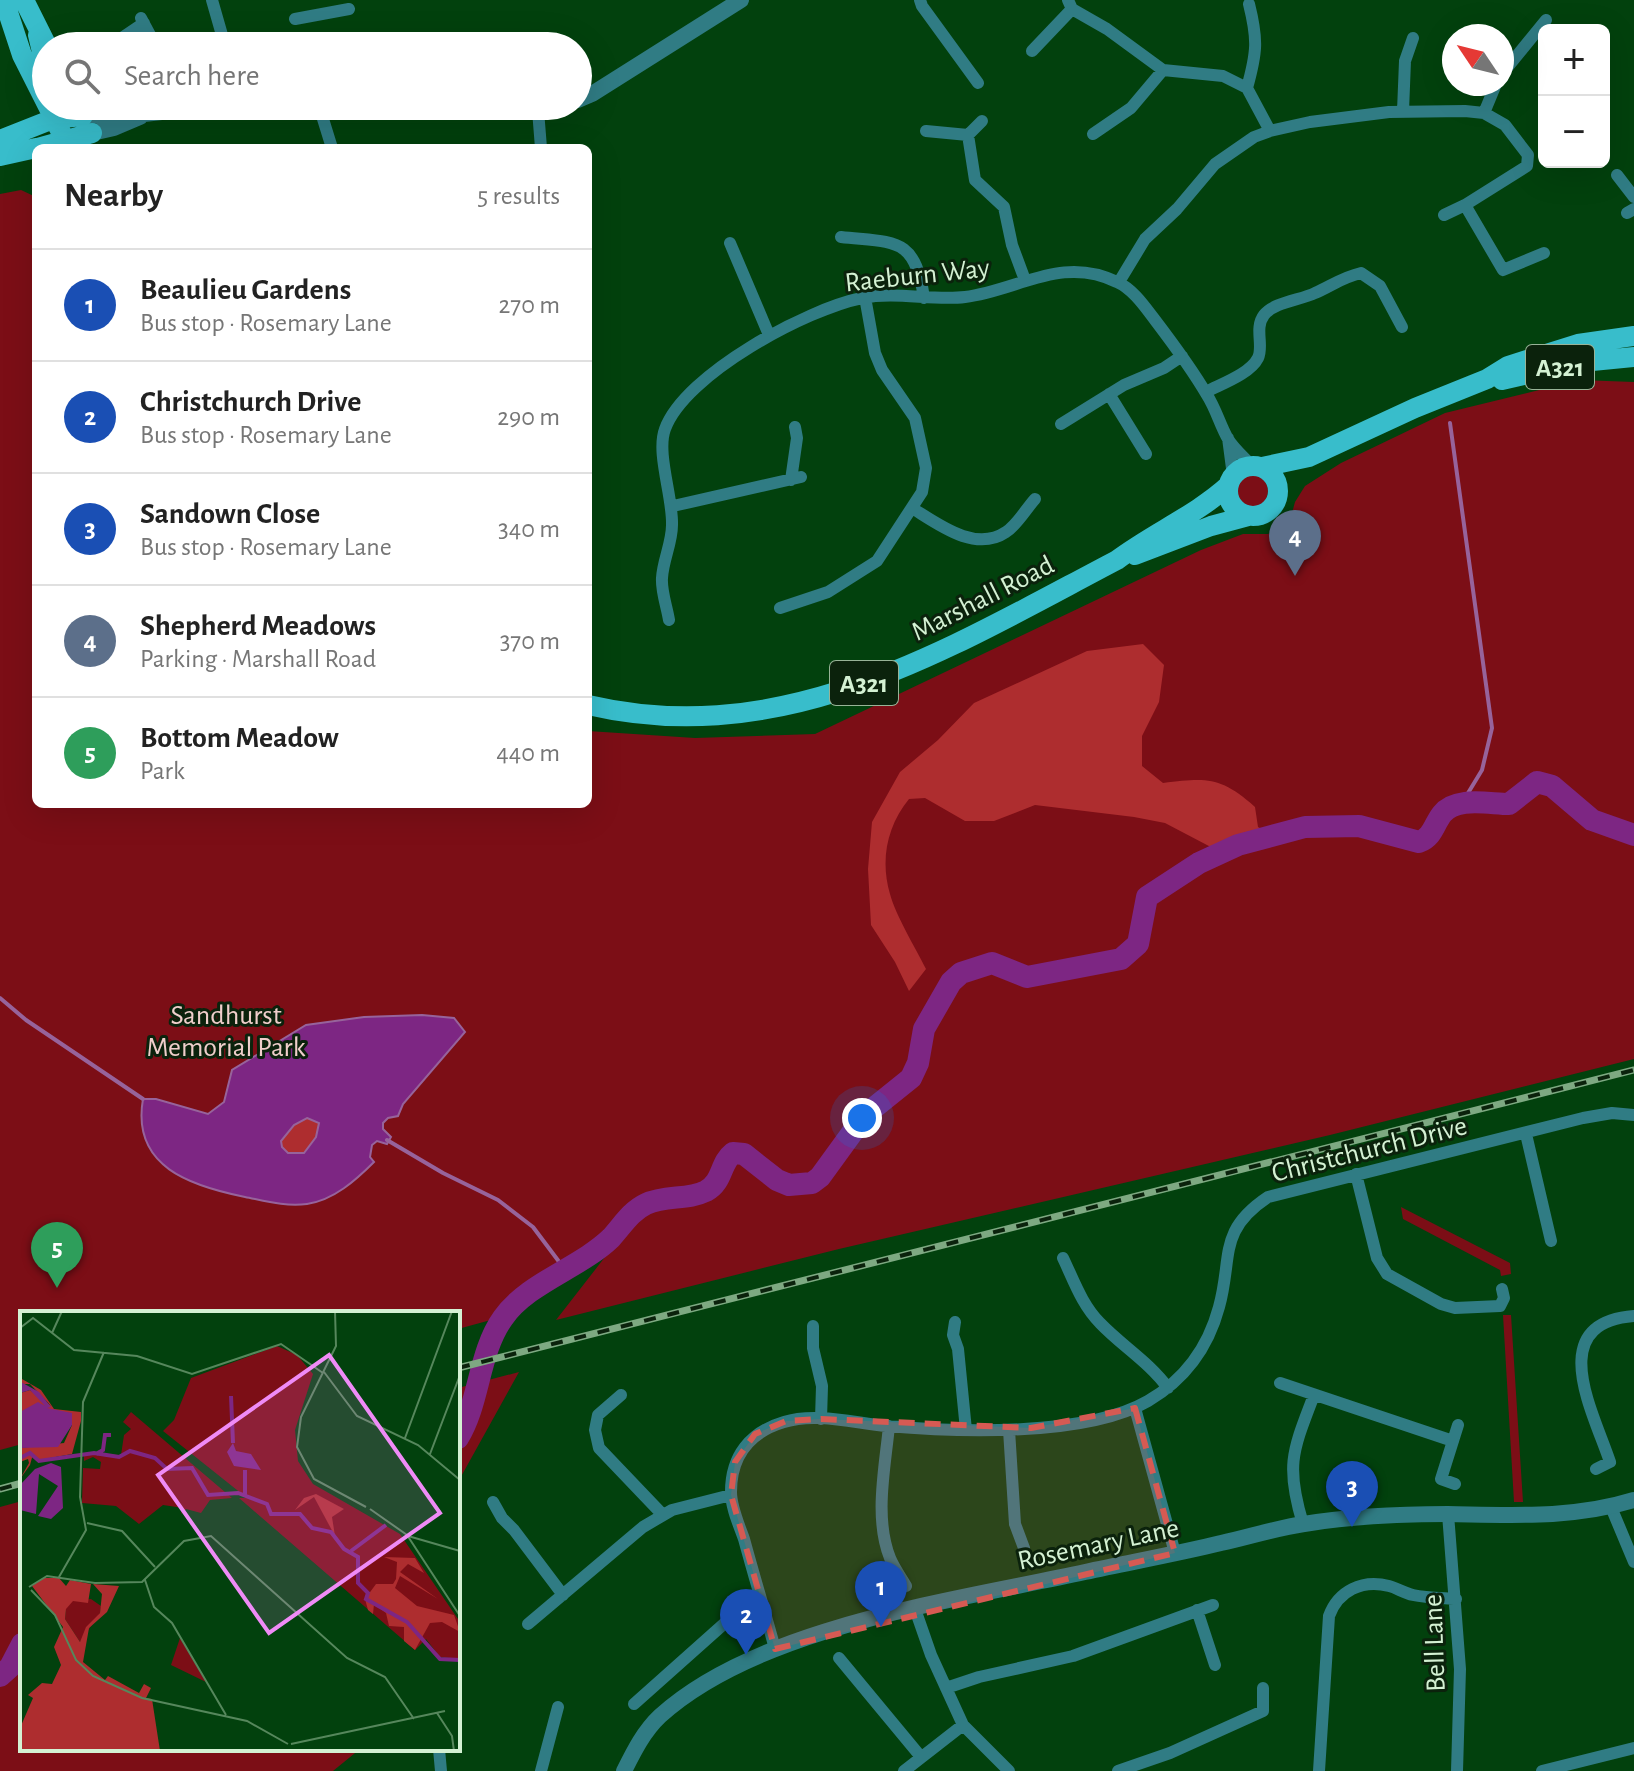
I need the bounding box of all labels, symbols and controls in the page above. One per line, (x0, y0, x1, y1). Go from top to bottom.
north arrow (1442, 24, 1514, 96)
map controls (1538, 24, 1610, 168)
button: + (1538, 24, 1610, 96)
search box (32, 32, 592, 120)
icon: search (60, 54, 104, 98)
text: Search here (124, 61, 260, 91)
button: − (1538, 96, 1610, 168)
text: Nearby (64, 179, 163, 213)
text: 5 results (477, 183, 560, 209)
street label: Raeburn Way (843, 254, 991, 298)
text: Beaulieu Gardens (140, 275, 351, 305)
text: 1 (85, 292, 95, 318)
text: 270 m (499, 292, 560, 318)
text: Bus stop · Rosemary Lane (140, 310, 392, 336)
road number: A321 (1526, 345, 1594, 389)
text: Christchurch Drive (140, 387, 361, 417)
text: 2 (84, 404, 96, 430)
text: 290 m (497, 404, 560, 430)
text: Bus stop · Rosemary Lane (140, 422, 392, 448)
text: Sandown Close (140, 499, 320, 529)
pin: 4 (1269, 510, 1321, 576)
text: 3 (84, 516, 96, 542)
text: 340 m (498, 516, 560, 542)
text: Bus stop · Rosemary Lane (140, 534, 392, 560)
street label: Marshall Road (907, 551, 1059, 647)
text: Shepherd Meadows (140, 611, 376, 641)
text: 4 (83, 628, 97, 654)
text: 370 m (500, 628, 560, 654)
text: Parking · Marshall Road (140, 646, 376, 672)
road number: A321 (830, 661, 898, 705)
text: Bottom Meadow (140, 723, 339, 753)
text: 5 (84, 740, 96, 766)
text: 440 m (496, 740, 560, 766)
text: Park (140, 758, 185, 784)
park label: Sandhurst Memorial Park (147, 1002, 306, 1062)
your location (842, 1098, 882, 1138)
street label: Christchurch Drive (1269, 1112, 1470, 1188)
pin: 5 (31, 1222, 83, 1288)
inset map (20, 1311, 460, 1751)
pin: 3 (1326, 1461, 1378, 1527)
street label: Rosemary Lane (1015, 1514, 1182, 1576)
pin: 1 (855, 1561, 907, 1627)
pin: 2 (720, 1589, 772, 1655)
street label: Bell Lane (1419, 1594, 1451, 1692)

